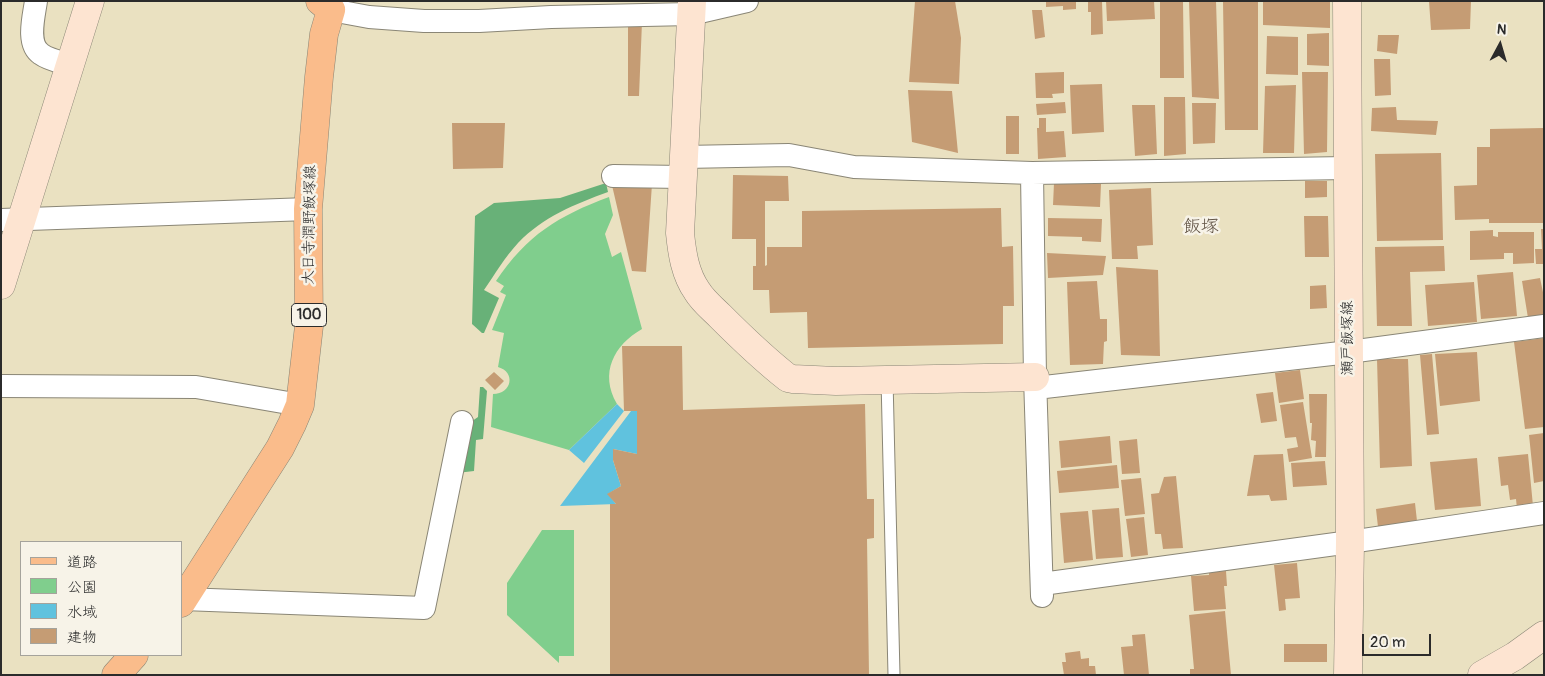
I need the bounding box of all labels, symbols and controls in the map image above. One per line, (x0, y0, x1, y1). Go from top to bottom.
north arrow (1475, 20, 1525, 70)
text: N (1496, 21, 1507, 39)
street label: 大日寺潤野飯塚線 (300, 165, 320, 285)
district label: 飯塚 (1183, 216, 1219, 238)
street label: 瀬戸飯塚線 (1339, 301, 1357, 375)
road number: 100 (292, 304, 326, 326)
legend (20, 541, 182, 656)
text: 道路 (67, 553, 97, 572)
text: 公園 (67, 578, 97, 597)
text: 水域 (67, 603, 97, 622)
scale bar (1365, 624, 1434, 656)
text: 建物 (67, 628, 97, 647)
text: 20 m (1370, 633, 1405, 652)

